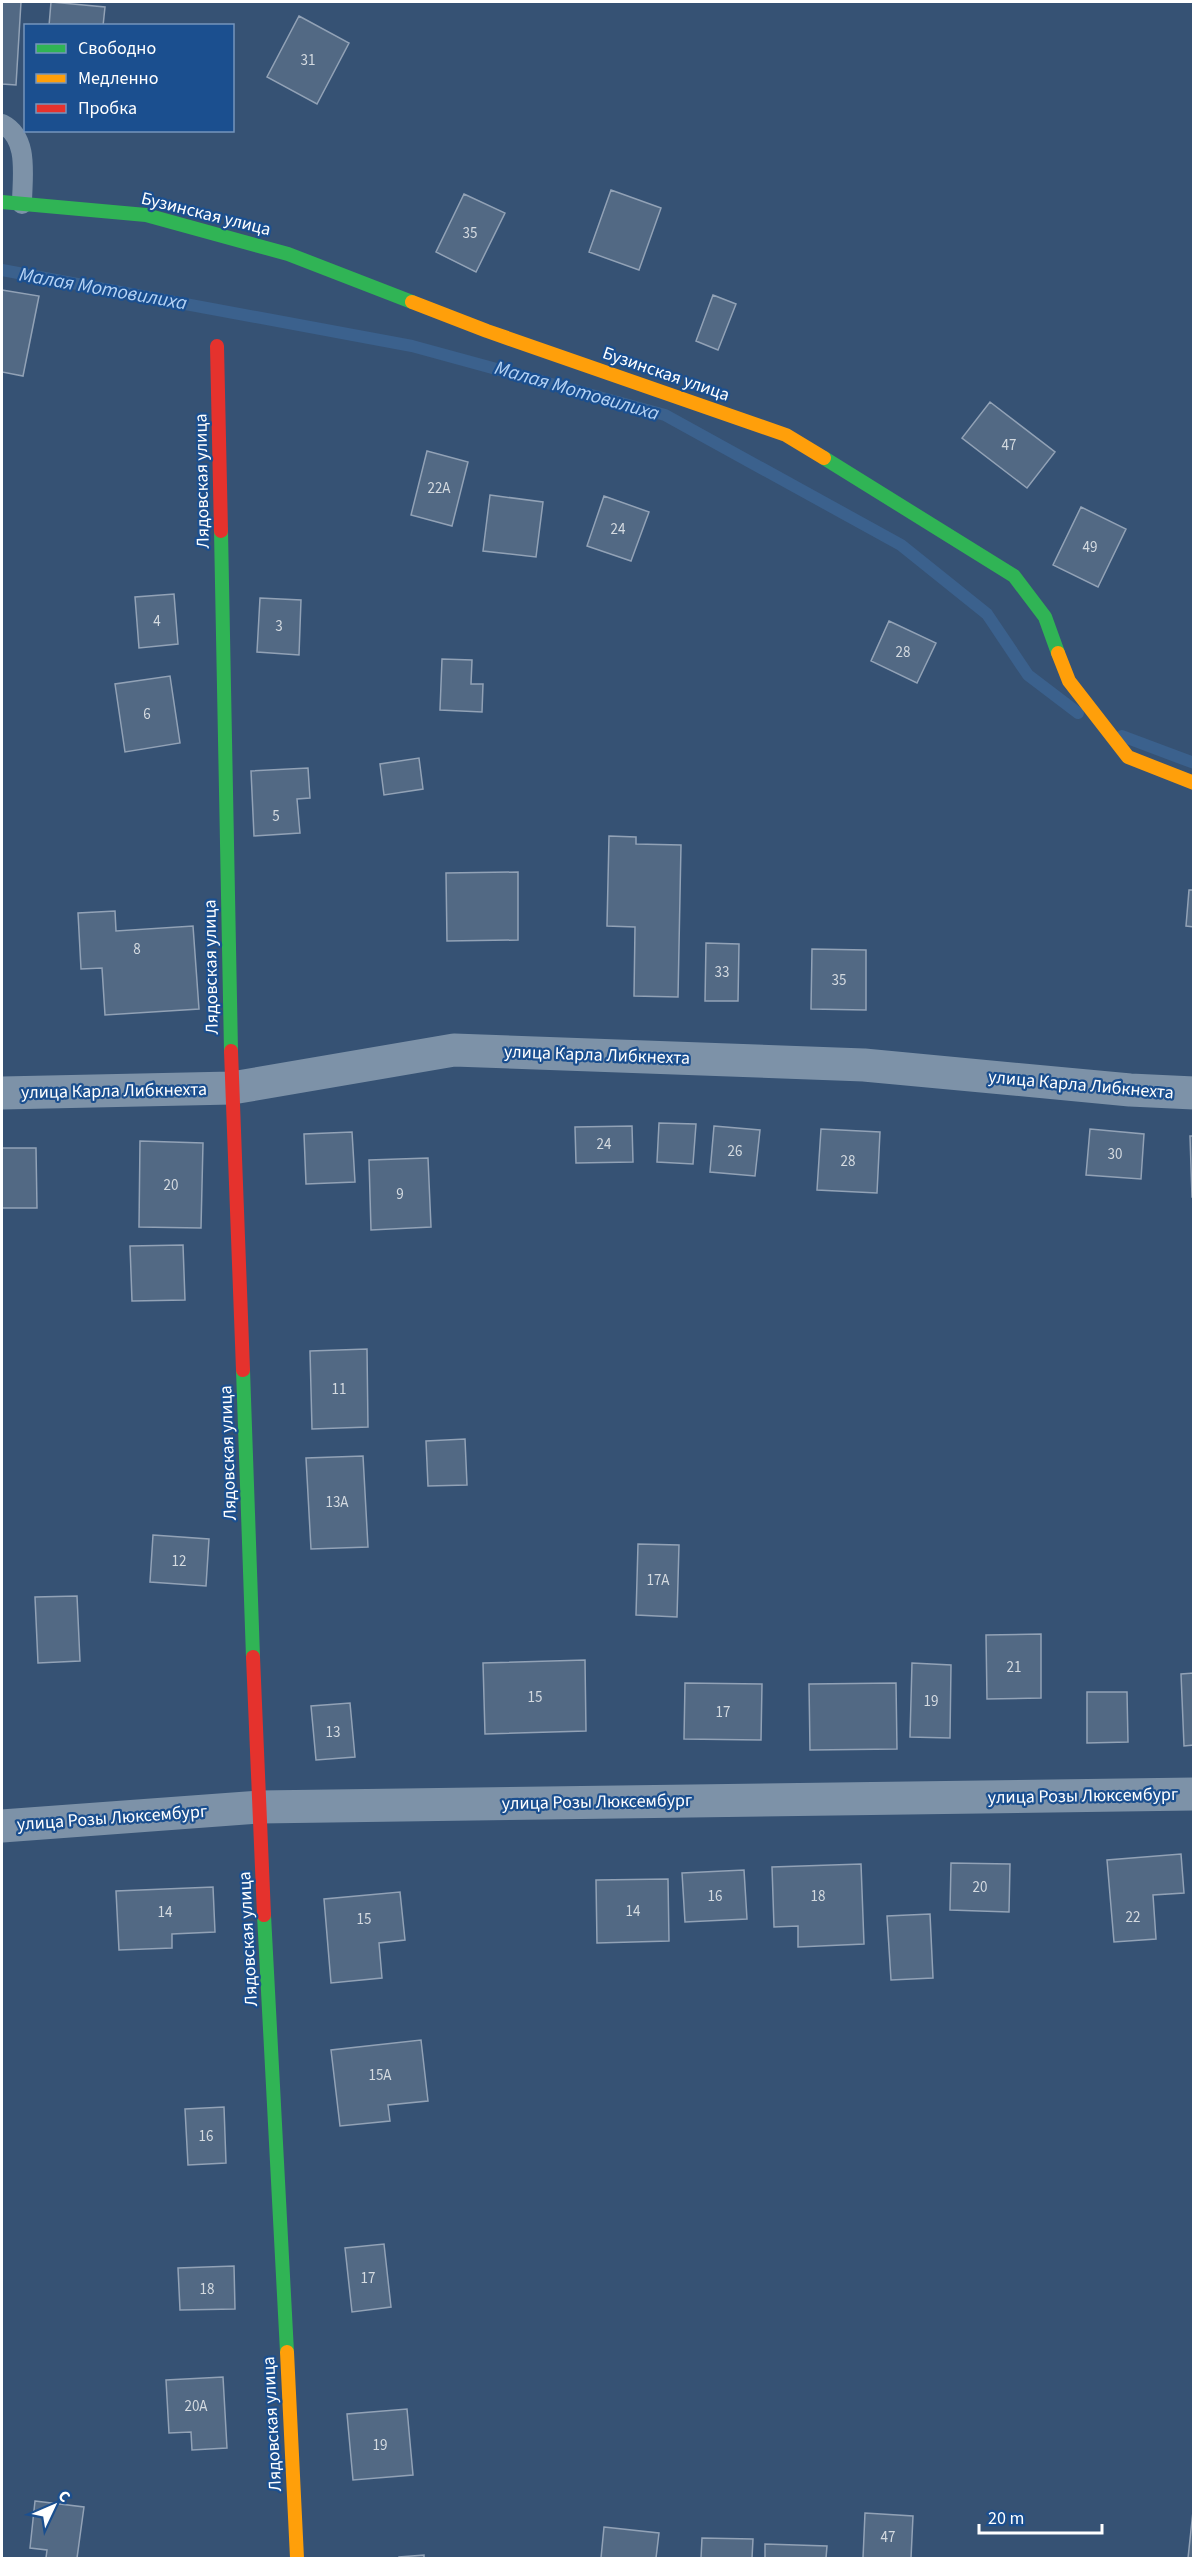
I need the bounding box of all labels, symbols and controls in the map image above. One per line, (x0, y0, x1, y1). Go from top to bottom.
legend (24, 24, 234, 132)
text: Свободно (78, 36, 156, 61)
house number: 31 (301, 50, 315, 71)
text: Медленно (78, 66, 158, 91)
text: Пробка (78, 96, 137, 121)
street label: Бузинская улица (138, 186, 274, 242)
house number: 35 (463, 223, 477, 244)
water label: Малая Мотовилиха (17, 260, 189, 318)
street label: Бузинская улица (599, 341, 733, 407)
water label: Малая Мотовилиха (491, 354, 663, 428)
street label: Лядовская улица (188, 413, 216, 549)
house number: 47 (1002, 435, 1016, 456)
house number: 22А (427, 478, 451, 499)
house number: 24 (611, 519, 626, 540)
house number: 49 (1083, 537, 1097, 558)
house number: 4 (153, 611, 161, 632)
house number: 3 (275, 616, 283, 637)
house number: 28 (896, 642, 910, 663)
house number: 6 (143, 704, 151, 725)
house number: 5 (272, 806, 280, 827)
street label: Лядовская улица (197, 899, 225, 1035)
house number: 8 (133, 939, 141, 960)
house number: 33 (715, 962, 729, 983)
house number: 35 (832, 970, 846, 991)
street label: улица Карла Либкнехта (504, 1039, 690, 1071)
street label: улица Карла Либкнехта (987, 1064, 1175, 1106)
street label: улица Карла Либкнехта (21, 1077, 207, 1105)
house number: 24 (597, 1134, 612, 1155)
house number: 26 (728, 1141, 742, 1162)
house number: 30 (1108, 1144, 1122, 1165)
house number: 28 (841, 1151, 855, 1172)
house number: 20 (164, 1175, 178, 1196)
house number: 9 (396, 1184, 404, 1205)
house number: 11 (332, 1379, 346, 1400)
street label: Лядовская улица (213, 1385, 243, 1521)
house number: 13А (325, 1492, 349, 1513)
house number: 12 (172, 1551, 186, 1572)
house number: 17А (646, 1570, 670, 1591)
house number: 21 (1007, 1657, 1021, 1678)
house number: 15 (528, 1687, 542, 1708)
house number: 19 (924, 1691, 938, 1712)
house number: 17 (716, 1702, 730, 1723)
house number: 13 (326, 1722, 340, 1743)
street label: улица Розы Люксембург (987, 1782, 1179, 1810)
street label: улица Розы Люксембург (501, 1788, 693, 1816)
street label: улица Розы Люксембург (16, 1799, 208, 1837)
street label: Лядовская улица (232, 1871, 264, 2007)
house number: 20 (973, 1877, 987, 1898)
house number: 16 (708, 1886, 722, 1907)
house number: 18 (811, 1886, 825, 1907)
house number: 14 (626, 1901, 641, 1922)
house number: 14 (158, 1902, 173, 1923)
house number: 22 (1126, 1907, 1140, 1928)
house number: 15 (357, 1909, 371, 1930)
house number: 15А (368, 2065, 392, 2086)
house number: 16 (199, 2126, 213, 2147)
house number: 17 (361, 2268, 375, 2289)
house number: 18 (200, 2279, 214, 2300)
street label: Лядовская улица (256, 2356, 288, 2492)
house number: 20А (184, 2396, 208, 2417)
house number: 19 (373, 2435, 387, 2456)
north arrow (24, 2476, 84, 2536)
text: С (53, 2485, 75, 2507)
scale bar (979, 2497, 1102, 2535)
text: 20 m (988, 2506, 1024, 2531)
house number: 47 (881, 2527, 895, 2548)

